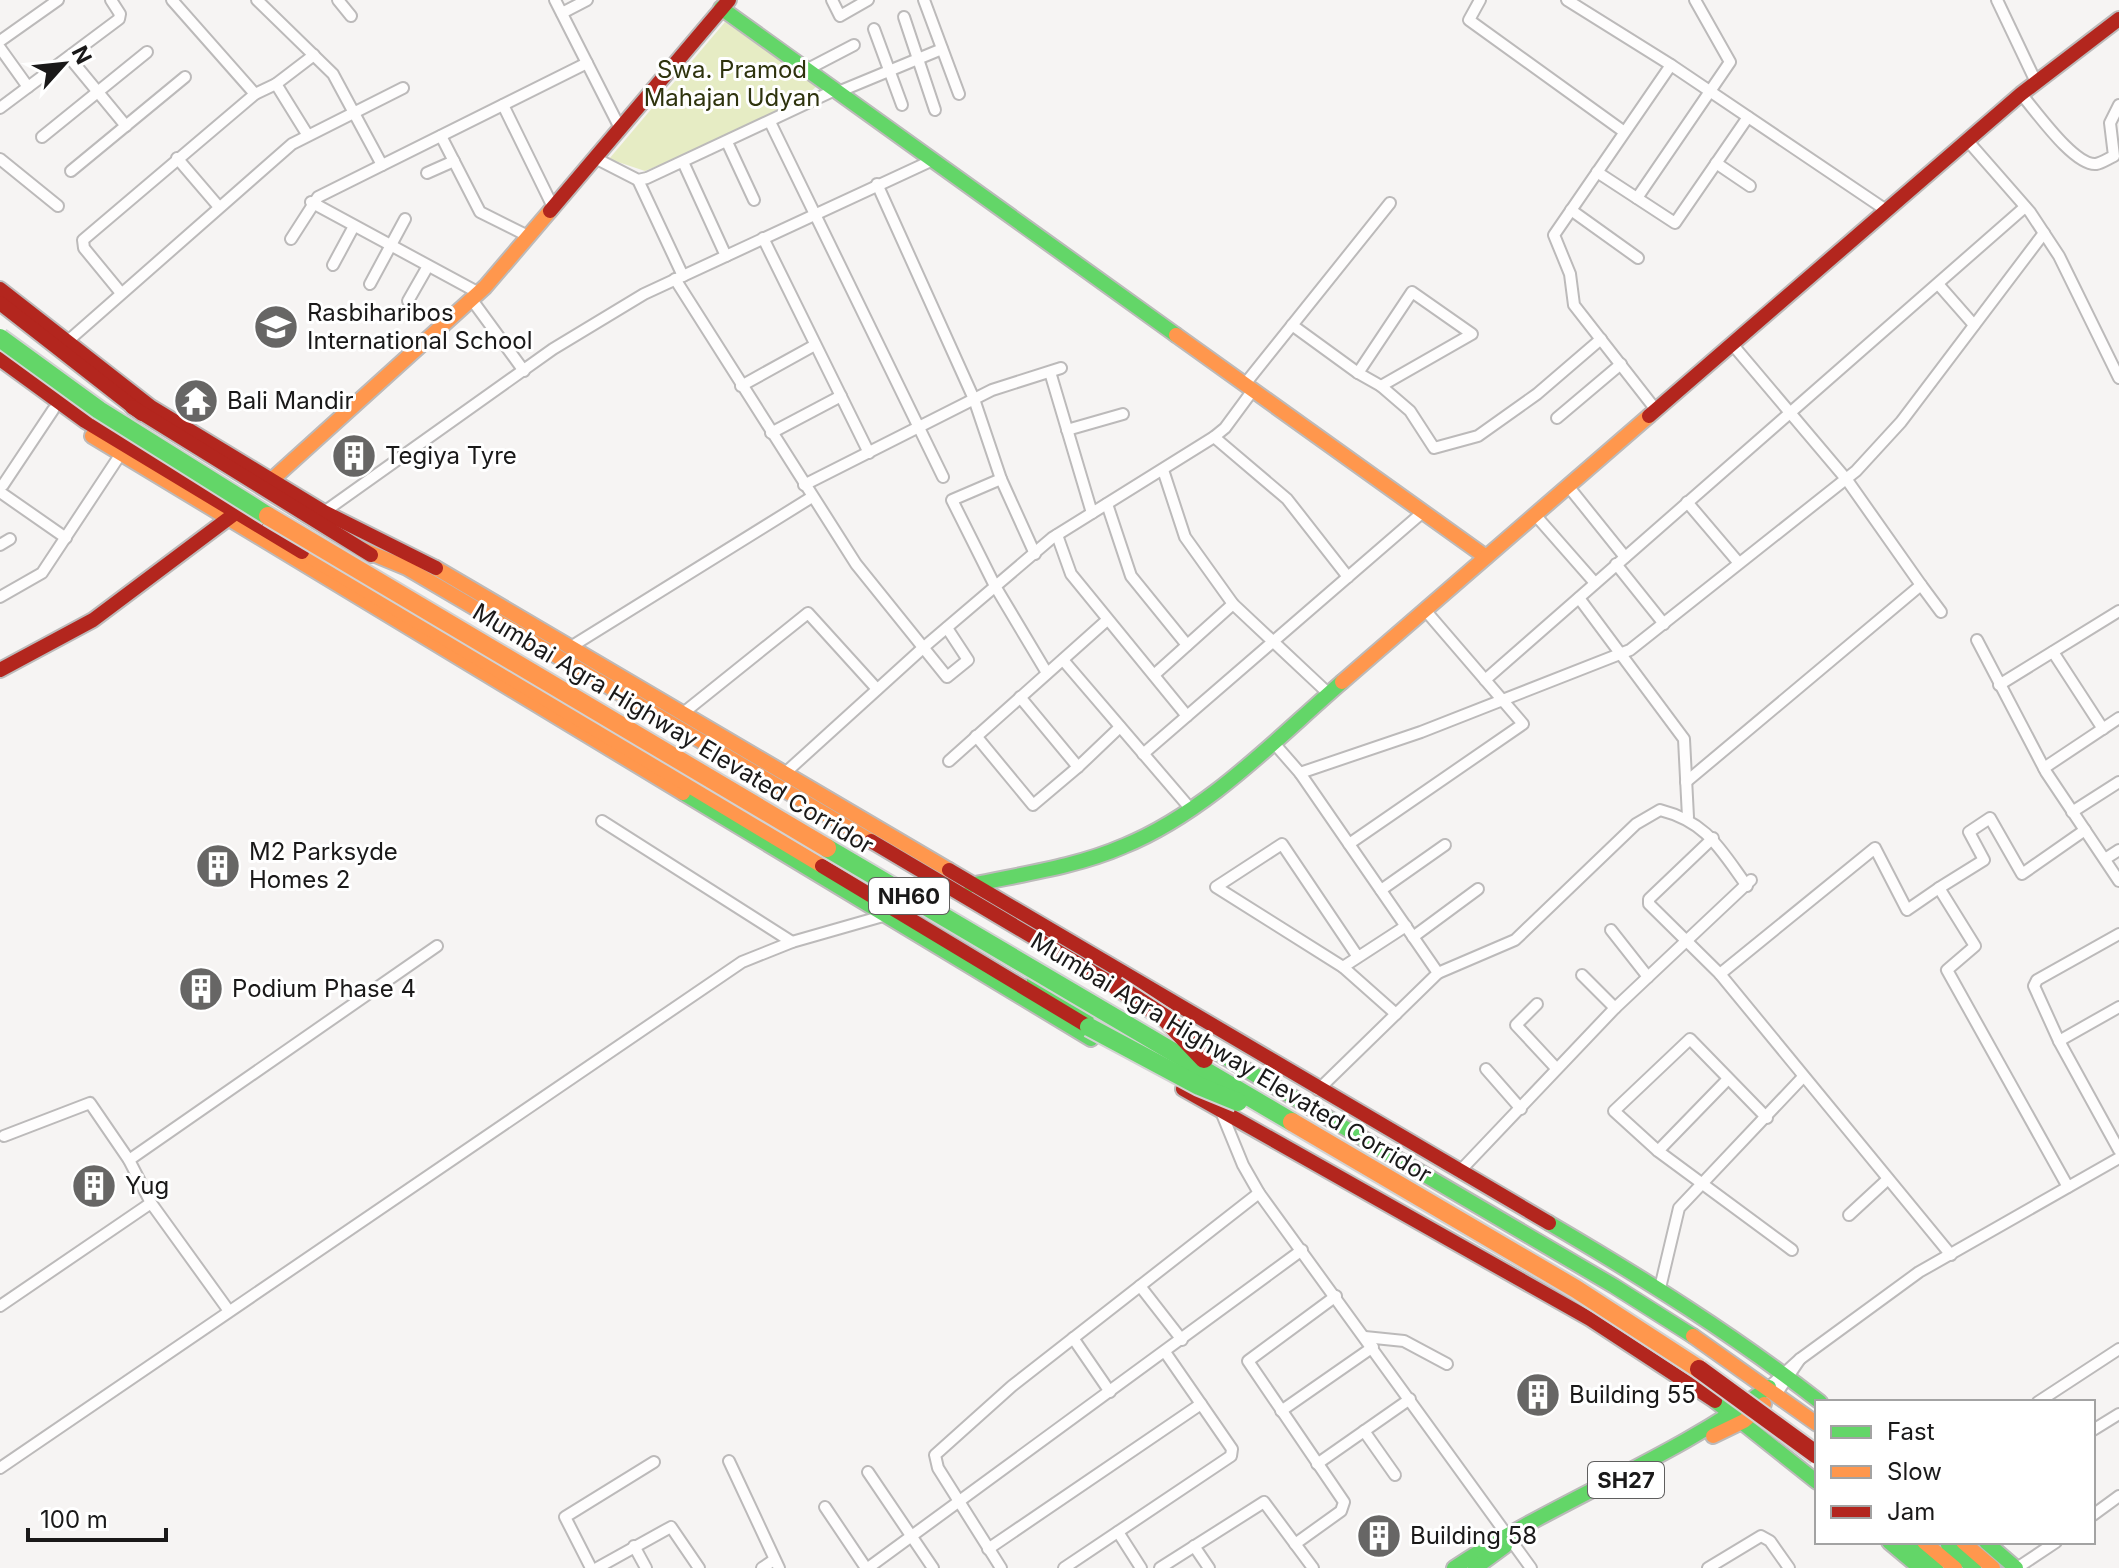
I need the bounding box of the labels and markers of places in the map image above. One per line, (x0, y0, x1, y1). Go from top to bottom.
place label: Rasbiharibos International School (307, 298, 532, 355)
school or university icon: Rasbiharibos International School (252, 303, 300, 351)
temple icon: Bali Mandir (172, 377, 220, 425)
place label: Bali Mandir (227, 386, 353, 415)
building icon: Tegiya Tyre (330, 432, 378, 480)
place label: Tegiya Tyre (385, 441, 517, 470)
place label: M2 Parksyde Homes 2 (249, 837, 398, 894)
building icon: M2 Parksyde Homes 2 (194, 842, 242, 890)
building icon: Podium Phase 4 (177, 965, 225, 1013)
place label: Podium Phase 4 (232, 974, 416, 1003)
building icon: Yug (70, 1162, 118, 1210)
place label: Yug (125, 1171, 169, 1200)
building icon: Building 55 (1514, 1371, 1562, 1419)
place label: Building 55 (1569, 1380, 1696, 1409)
building icon: Building 58 (1355, 1512, 1403, 1560)
place label: Building 58 (1410, 1521, 1537, 1550)

